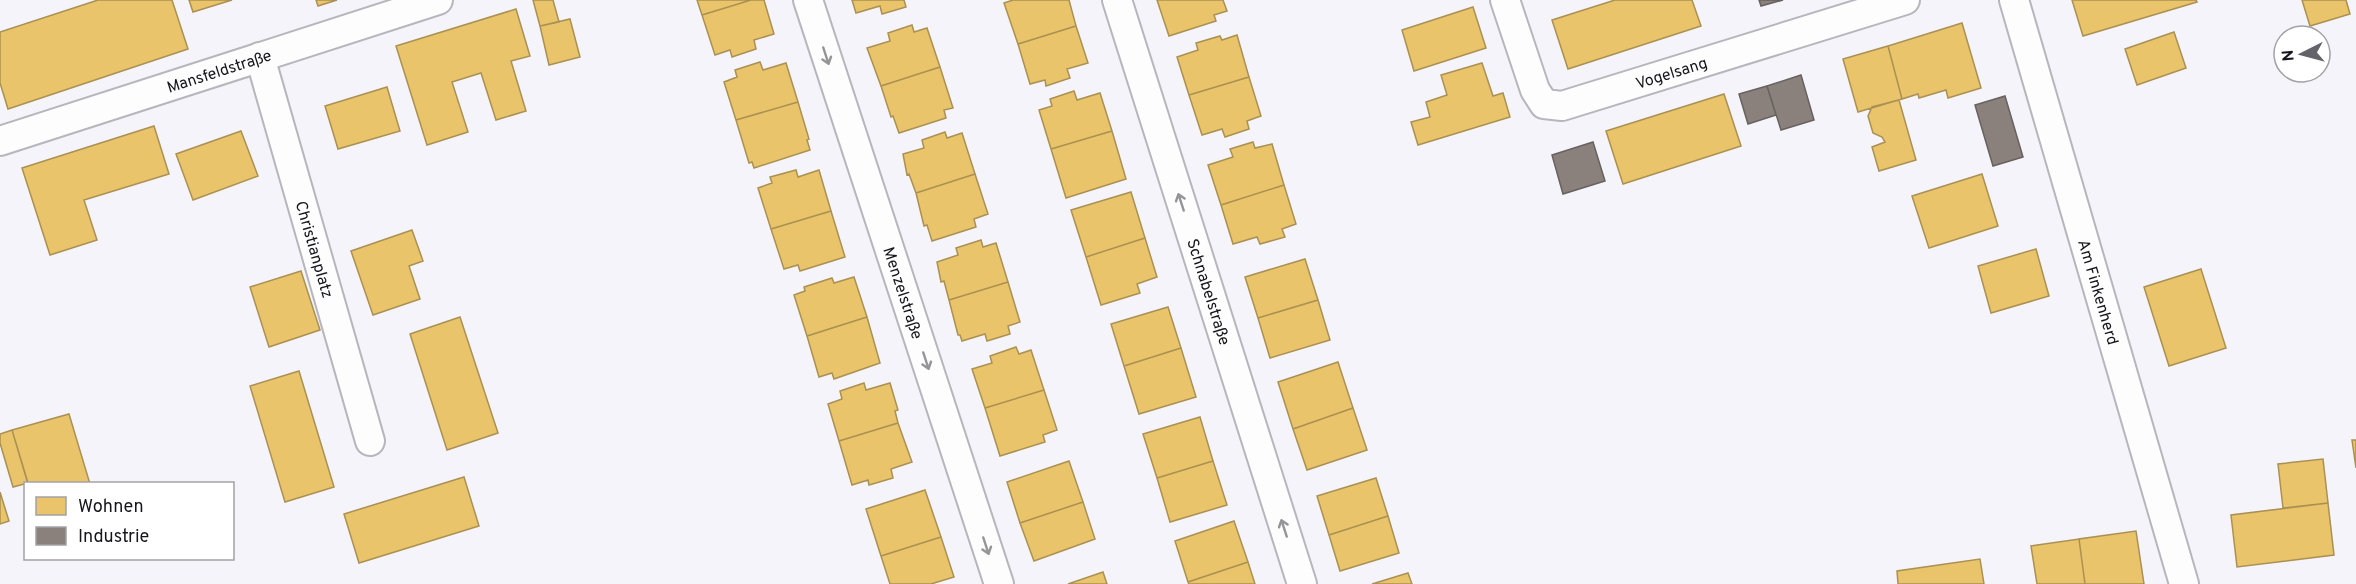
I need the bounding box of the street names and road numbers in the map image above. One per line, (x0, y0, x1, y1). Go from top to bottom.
street label: Mansfeldstraße (165, 46, 274, 99)
street label: Vogelsang (1634, 54, 1710, 95)
street label: Christianplatz (290, 199, 337, 301)
street label: Schnabelstraße (1181, 237, 1234, 348)
street label: Am Finkenherd (2072, 237, 2122, 348)
street label: Menzelstraße (877, 245, 926, 342)

